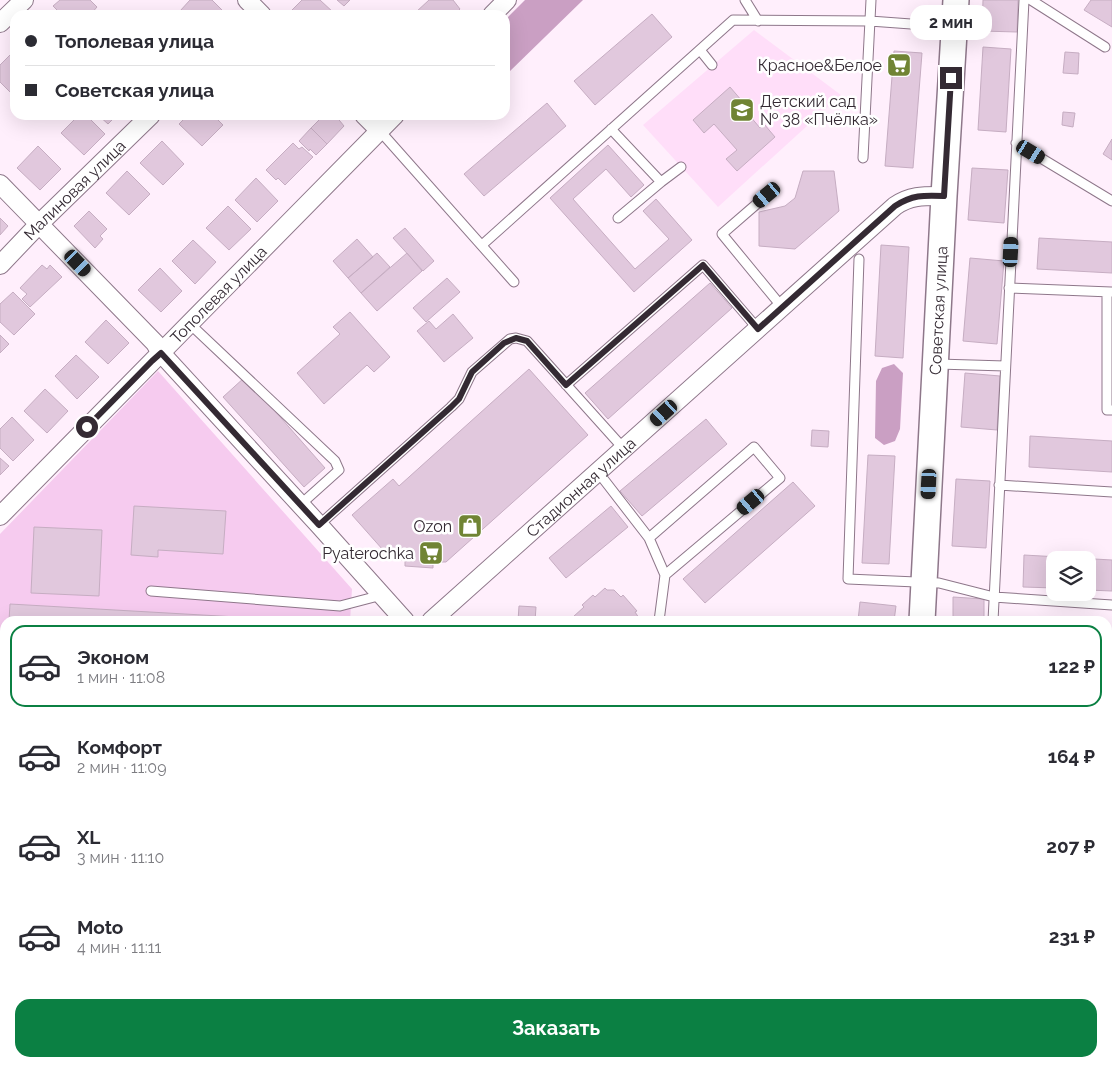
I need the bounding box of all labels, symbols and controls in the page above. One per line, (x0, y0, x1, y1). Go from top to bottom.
callout: 2 мин (910, 5, 992, 40)
text: 2 мин (929, 13, 973, 32)
text: Тополевая улица (55, 30, 214, 52)
supermarket icon: Красное&Белое (886, 52, 912, 78)
place label: Красное&Белое (758, 56, 882, 75)
route end (940, 67, 962, 89)
text: Советская улица (55, 79, 214, 101)
place label: Детский сад № 38 «Пчёлка» (760, 92, 878, 129)
school or university icon: Детский сад № 38 «Пчёлка» (729, 97, 755, 123)
street label: Малиновая улица (20, 136, 130, 244)
car (1014, 138, 1047, 166)
car (750, 180, 783, 210)
car (1002, 237, 1019, 267)
street label: Тополевая улица (166, 242, 271, 347)
street label: Советская улица (926, 245, 951, 375)
car (62, 247, 93, 279)
car (647, 397, 680, 429)
route start (76, 416, 98, 438)
street label: Стадионная улица (523, 434, 640, 541)
car (920, 469, 937, 499)
car (734, 487, 767, 517)
shop icon: Ozon (457, 513, 483, 539)
place label: Ozon (413, 517, 452, 536)
supermarket icon: Pyaterochka (418, 540, 444, 566)
place label: Pyaterochka (322, 544, 414, 563)
map controls (1046, 551, 1096, 601)
button: layers (1046, 551, 1096, 601)
icon: car (17, 644, 62, 689)
text: Эконом (77, 646, 149, 668)
text: 122 ₽ (1049, 655, 1095, 677)
text: 1 мин · 11:08 (77, 668, 165, 687)
icon: car (17, 734, 62, 779)
text: Комфорт (77, 736, 162, 758)
text: 164 ₽ (1048, 745, 1095, 767)
text: 2 мин · 11:09 (77, 758, 167, 777)
icon: car (17, 824, 62, 869)
text: XL (77, 826, 100, 848)
text: 207 ₽ (1046, 835, 1095, 857)
text: 3 мин · 11:10 (77, 848, 164, 867)
icon: car (17, 914, 62, 959)
text: Moto (77, 916, 123, 938)
text: 231 ₽ (1049, 925, 1095, 947)
text: 4 мин · 11:11 (77, 938, 161, 957)
button: Заказать (15, 999, 1097, 1057)

